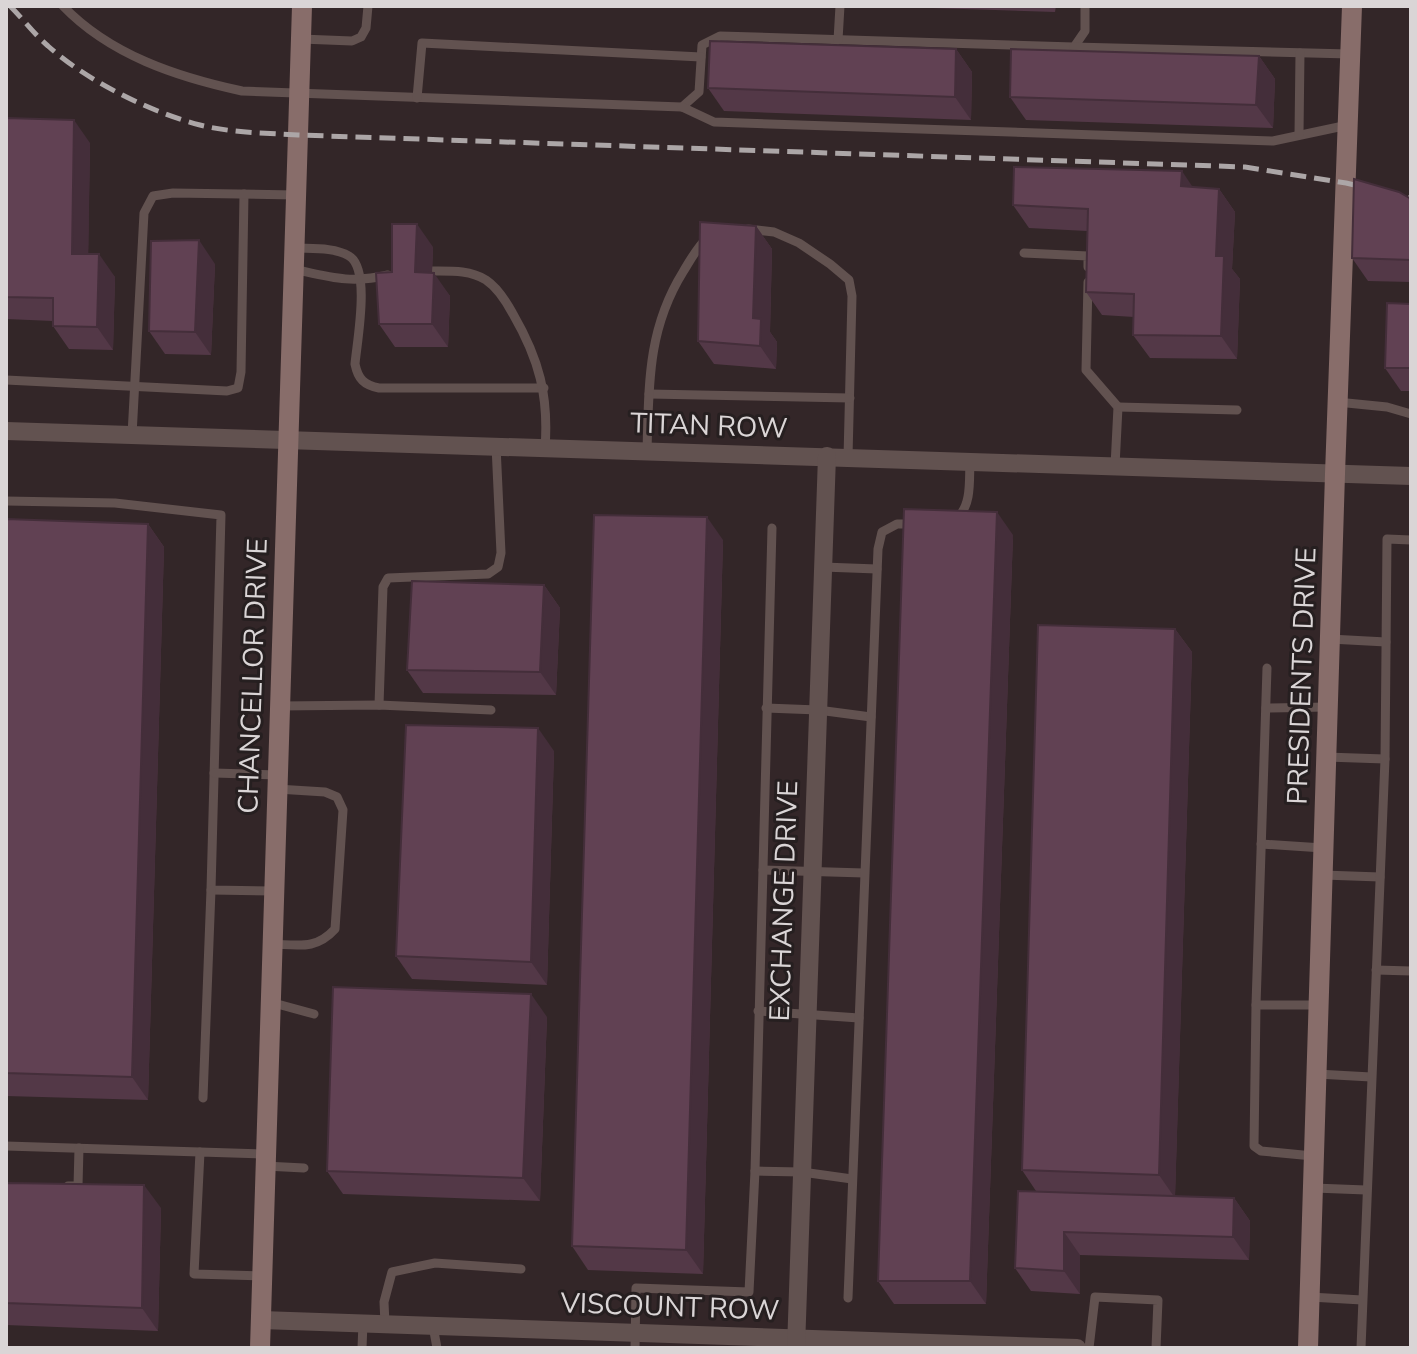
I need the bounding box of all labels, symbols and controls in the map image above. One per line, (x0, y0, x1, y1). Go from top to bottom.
street label: TITAN ROW (630, 404, 788, 448)
street label: CHANCELLOR DRIVE (229, 538, 277, 814)
street label: PRESIDENTS DRIVE (1279, 547, 1325, 805)
street label: EXCHANGE DRIVE (761, 780, 807, 1022)
street label: VISCOUNT ROW (559, 1284, 780, 1330)

